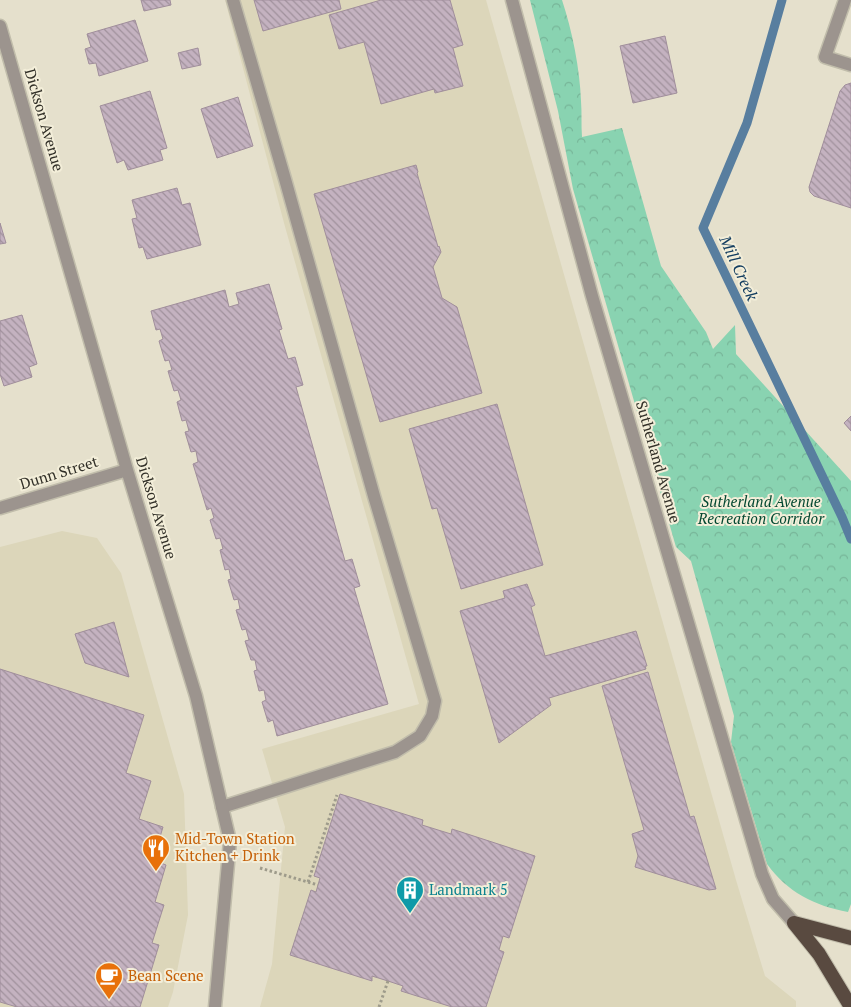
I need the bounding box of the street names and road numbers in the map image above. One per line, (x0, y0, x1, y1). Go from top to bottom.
street label: Dickson Avenue (21, 66, 69, 173)
street label: Sutherland Avenue (632, 398, 686, 525)
street label: Dunn Street (17, 451, 101, 493)
street label: Dickson Avenue (132, 454, 182, 561)

